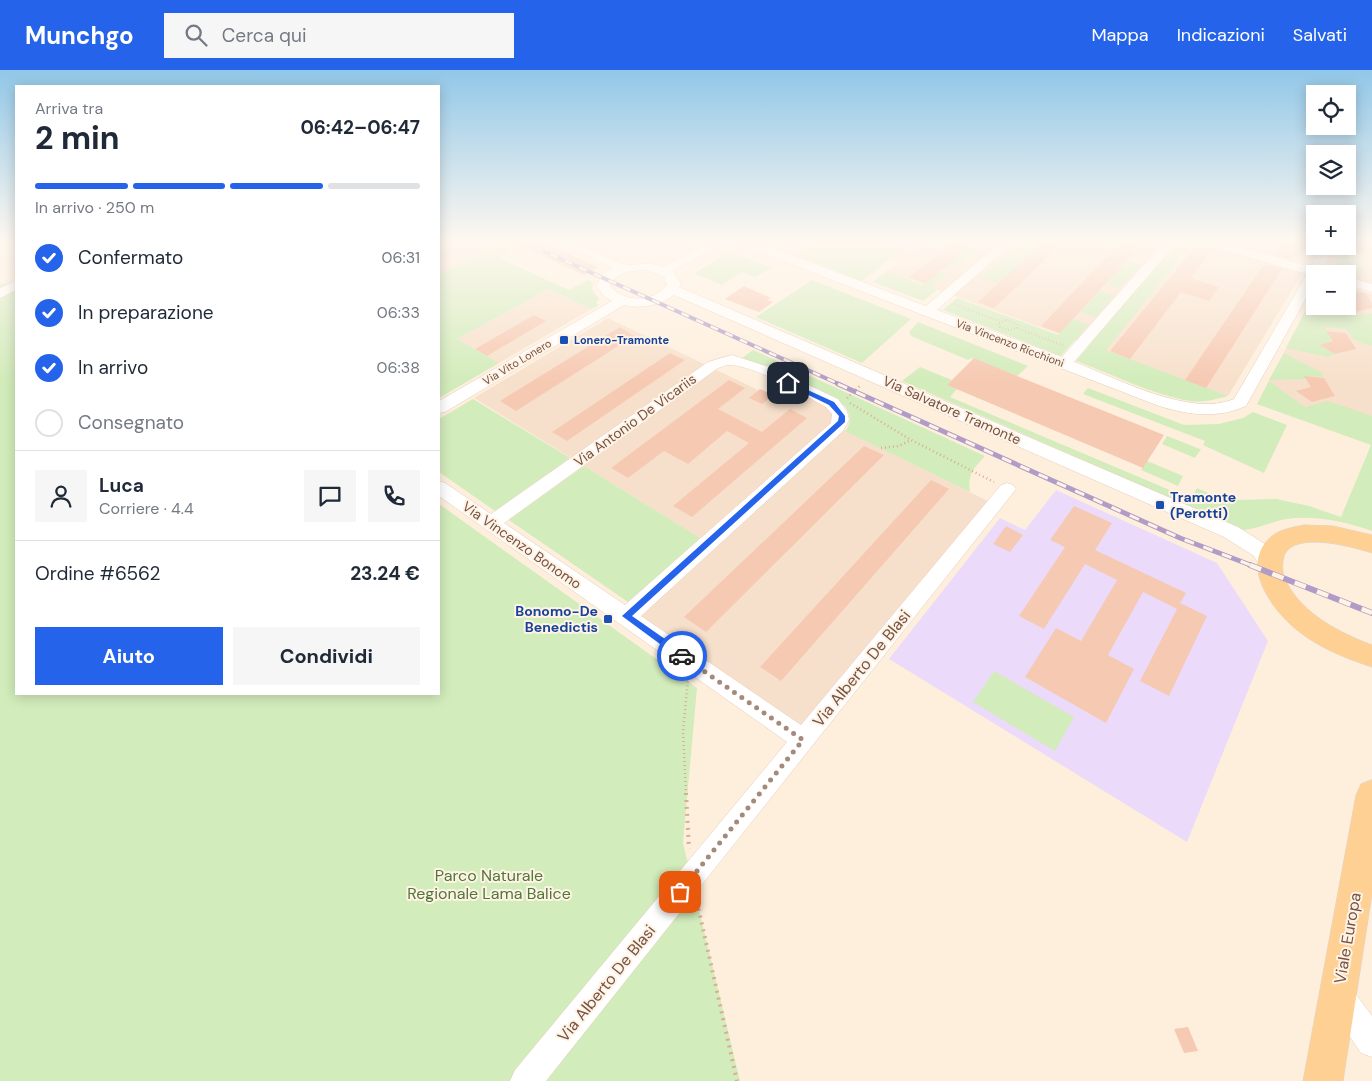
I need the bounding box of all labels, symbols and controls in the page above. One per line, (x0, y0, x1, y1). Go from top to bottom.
search box (164, 13, 514, 58)
text: Munchgo (25, 20, 134, 51)
icon: search (182, 21, 210, 49)
text: Cerca qui (222, 23, 306, 48)
text: Mappa (1091, 23, 1149, 47)
text: Indicazioni (1177, 23, 1265, 47)
text: Salvati (1293, 23, 1347, 47)
map controls (1306, 85, 1356, 315)
button: locate (1306, 85, 1356, 135)
text: Arriva tra (35, 98, 103, 119)
text: 06:42–06:47 (300, 115, 420, 140)
text: 2 min (35, 117, 120, 159)
button: layers (1306, 145, 1356, 195)
text: In arrivo · 250 m (35, 197, 154, 218)
button: + (1306, 205, 1356, 255)
icon: check (35, 244, 63, 272)
text: Confermato (78, 245, 183, 270)
text: 06:31 (382, 247, 420, 268)
button: − (1306, 265, 1356, 315)
icon: check (35, 299, 63, 327)
text: In preparazione (78, 300, 214, 325)
text: 06:33 (377, 302, 420, 323)
street label: Via Vincenzo Ricchioni (954, 316, 1066, 370)
place label: Lonero-Tramonte (574, 333, 669, 347)
marker: Lonero-Tramonte (558, 334, 570, 346)
street label: Via Vito Lonero (480, 336, 554, 388)
icon: check (35, 354, 63, 382)
text: In arrivo (78, 355, 148, 380)
text: 06:38 (377, 357, 420, 378)
pin (767, 362, 809, 404)
icon: home (774, 369, 802, 397)
street label: Via Antonio De Vicariis (570, 370, 700, 470)
street label: Via Salvatore Tramonte (880, 371, 1024, 449)
text: Consegnato (78, 410, 184, 435)
button: person (35, 470, 87, 522)
button: chat (304, 470, 356, 522)
button: phone (368, 470, 420, 522)
text: Luca (99, 473, 144, 498)
place label: Tramonte (Perotti) (1170, 488, 1236, 522)
street label: Via Vincenzo Bonomo (459, 497, 585, 593)
text: Corriere · 4.4 (99, 498, 194, 519)
marker: Tramonte (Perotti) (1154, 499, 1166, 511)
text: Ordine #6562 (35, 561, 160, 586)
text: 23.24 € (350, 561, 420, 586)
place label: Bonomo-De Benedictis (515, 602, 598, 636)
street label: Via Alberto De Blasi (808, 605, 915, 731)
marker: Bonomo-De Benedictis (602, 613, 614, 625)
button: Aiuto (35, 627, 223, 685)
button: Condividi (233, 627, 420, 685)
courier (657, 631, 707, 681)
icon: car (668, 642, 696, 670)
park label: Parco Naturale Regionale Lama Balice (407, 865, 571, 904)
pin (659, 871, 701, 913)
icon: bag (666, 878, 694, 906)
street label: Viale Europa (1329, 891, 1366, 985)
street label: Via Alberto De Blasi (553, 920, 660, 1046)

